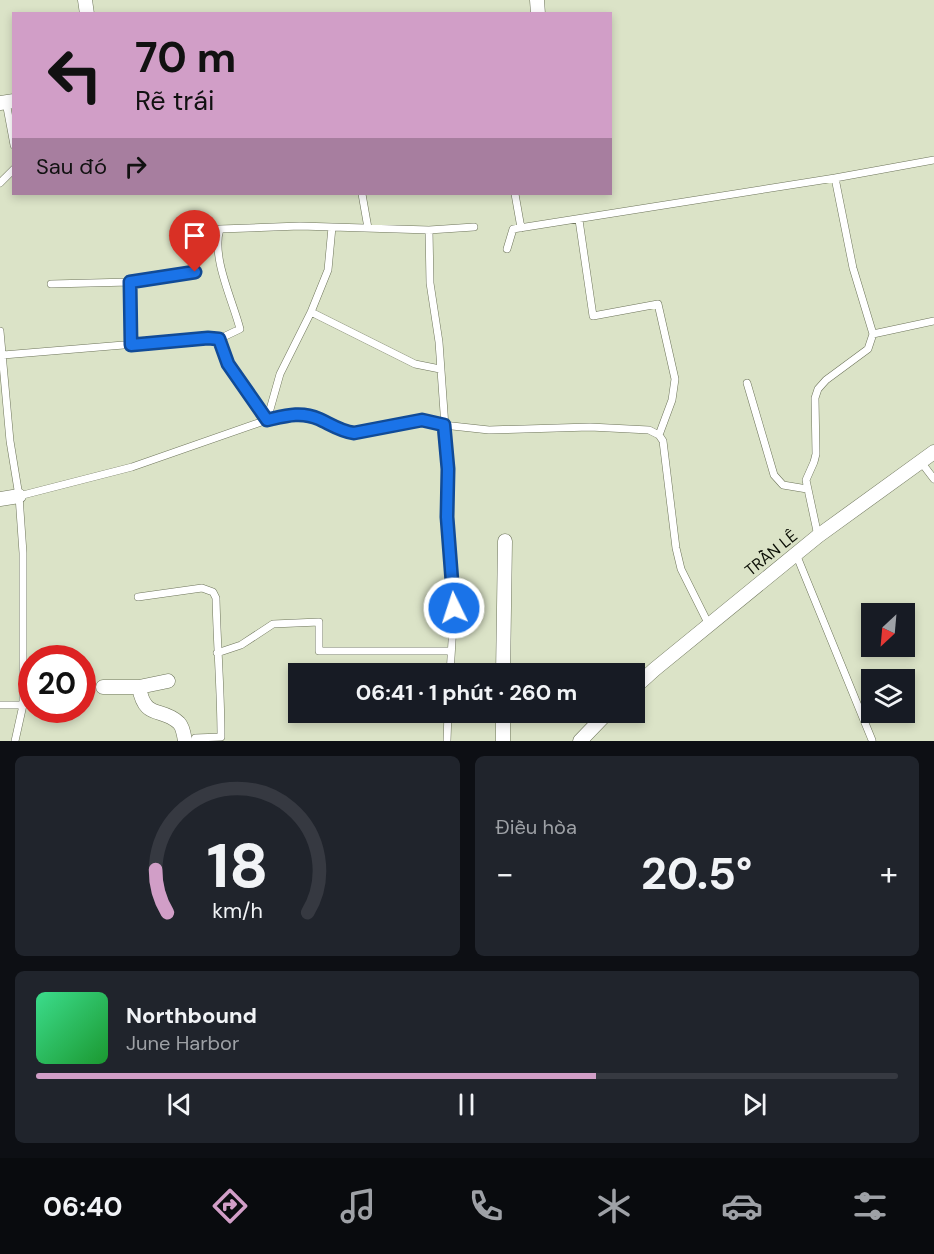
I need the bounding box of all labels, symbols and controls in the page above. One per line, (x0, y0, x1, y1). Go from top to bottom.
text: 70 m (135, 30, 236, 85)
icon: left (36, 36, 114, 114)
text: Rẽ trái (135, 83, 215, 118)
icon: right (119, 150, 152, 183)
text: Sau đó (36, 152, 107, 181)
pin (169, 210, 220, 272)
icon: arrive (178, 219, 211, 252)
street label: TRẦN LÊ (740, 525, 802, 581)
position arrow (422, 576, 486, 640)
north arrow (861, 603, 915, 657)
map controls (861, 603, 915, 723)
speed limit sign: 20 (18, 645, 96, 723)
button: layers (861, 669, 915, 723)
text: 06:41 · 1 phút · 260 m (356, 678, 577, 707)
text: Điều hòa (496, 814, 577, 840)
text: 18 (206, 825, 268, 906)
text: 20.5° (641, 844, 752, 903)
text: − (496, 852, 514, 895)
text: + (880, 852, 898, 895)
text: km/h (212, 897, 263, 925)
text: Northbound (126, 1001, 257, 1030)
text: June Harbor (126, 1030, 239, 1056)
icon: previous (163, 1088, 196, 1121)
icon: pause (450, 1088, 483, 1121)
icon: next (738, 1088, 771, 1121)
icon: directions (209, 1185, 251, 1227)
icon: music (337, 1185, 379, 1227)
icon: phone (465, 1185, 507, 1227)
icon: climate (593, 1185, 635, 1227)
icon: car (721, 1185, 763, 1227)
icon: filters (849, 1185, 891, 1227)
text: 06:40 (43, 1189, 123, 1224)

